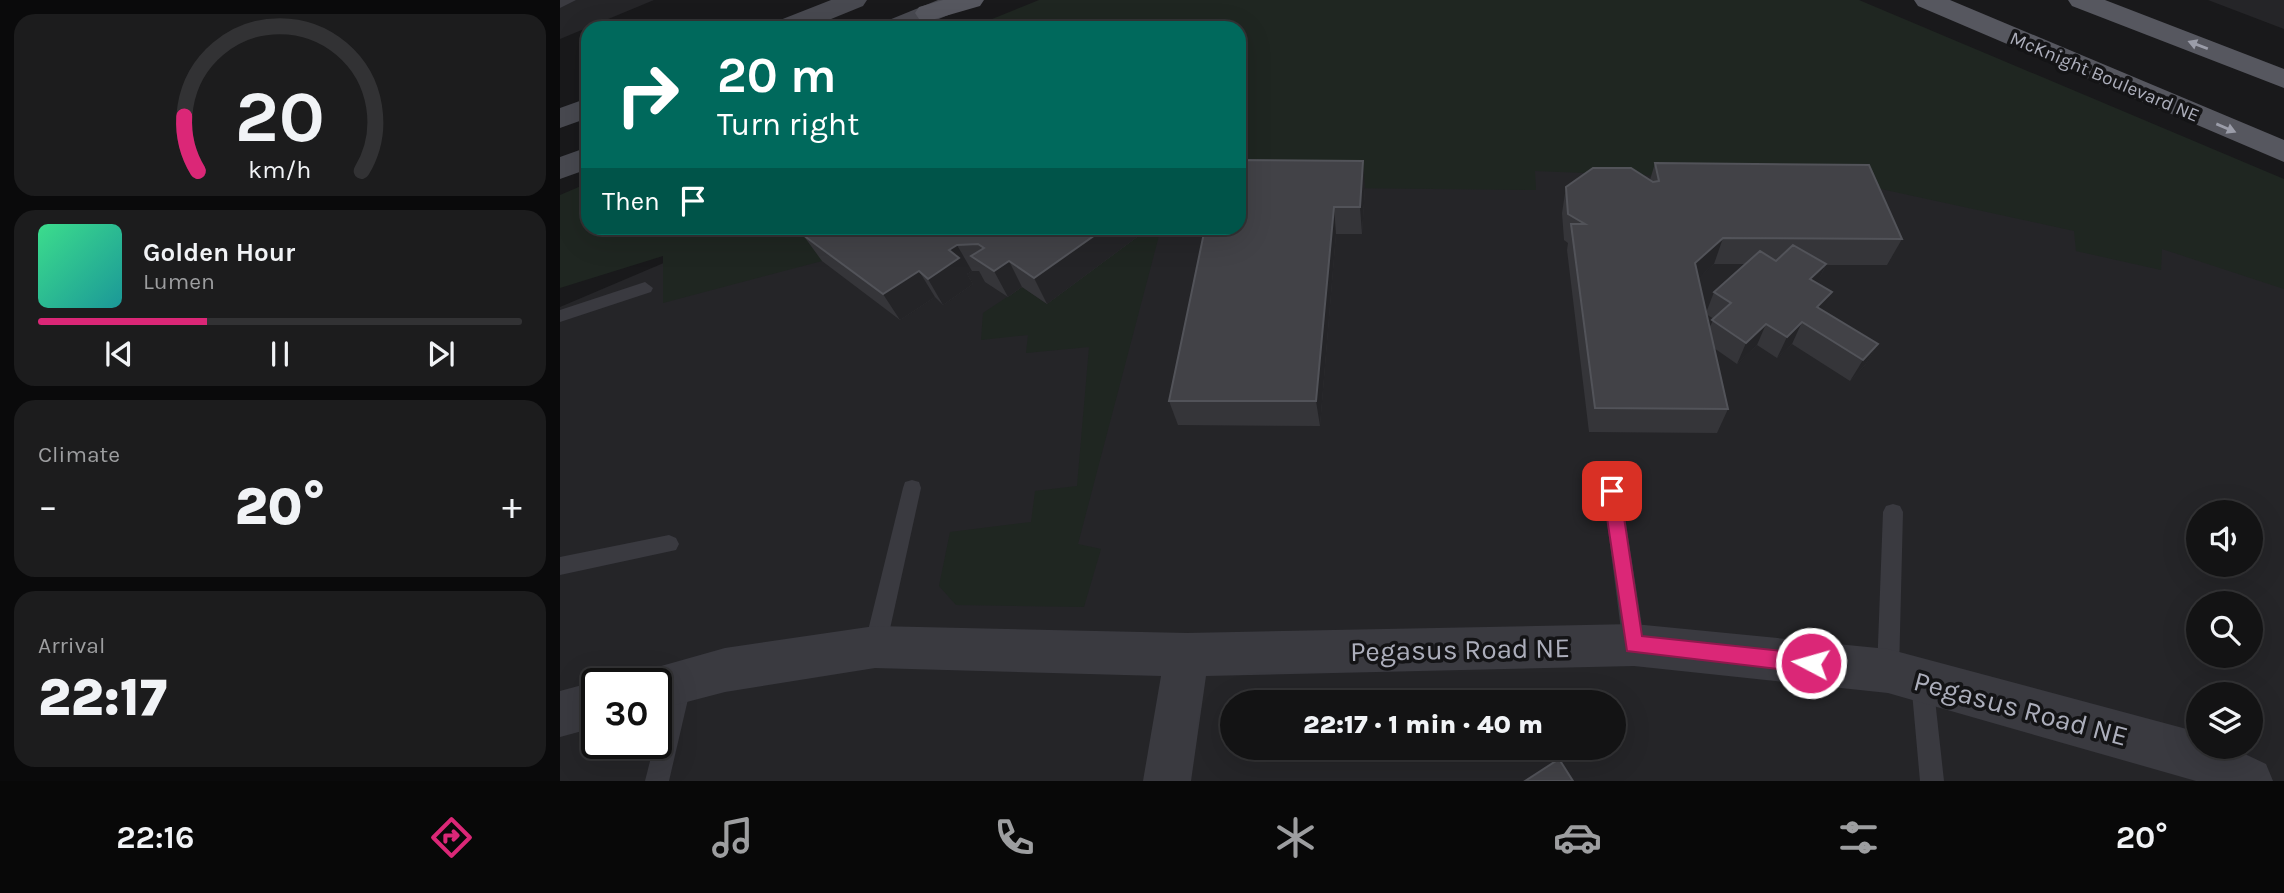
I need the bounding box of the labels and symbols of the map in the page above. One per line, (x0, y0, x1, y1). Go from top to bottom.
street label: McKnight Boulevard NE (2007, 27, 2203, 127)
one-way arrow (2187, 40, 2208, 51)
one-way arrow (2216, 123, 2237, 134)
pin (1582, 461, 1642, 521)
position arrow (1774, 626, 1848, 700)
street label: Pegasus Road NE (1350, 631, 1570, 668)
street label: Pegasus Road NE (1910, 664, 2131, 753)
speed limit sign: 30 (581, 668, 672, 759)

